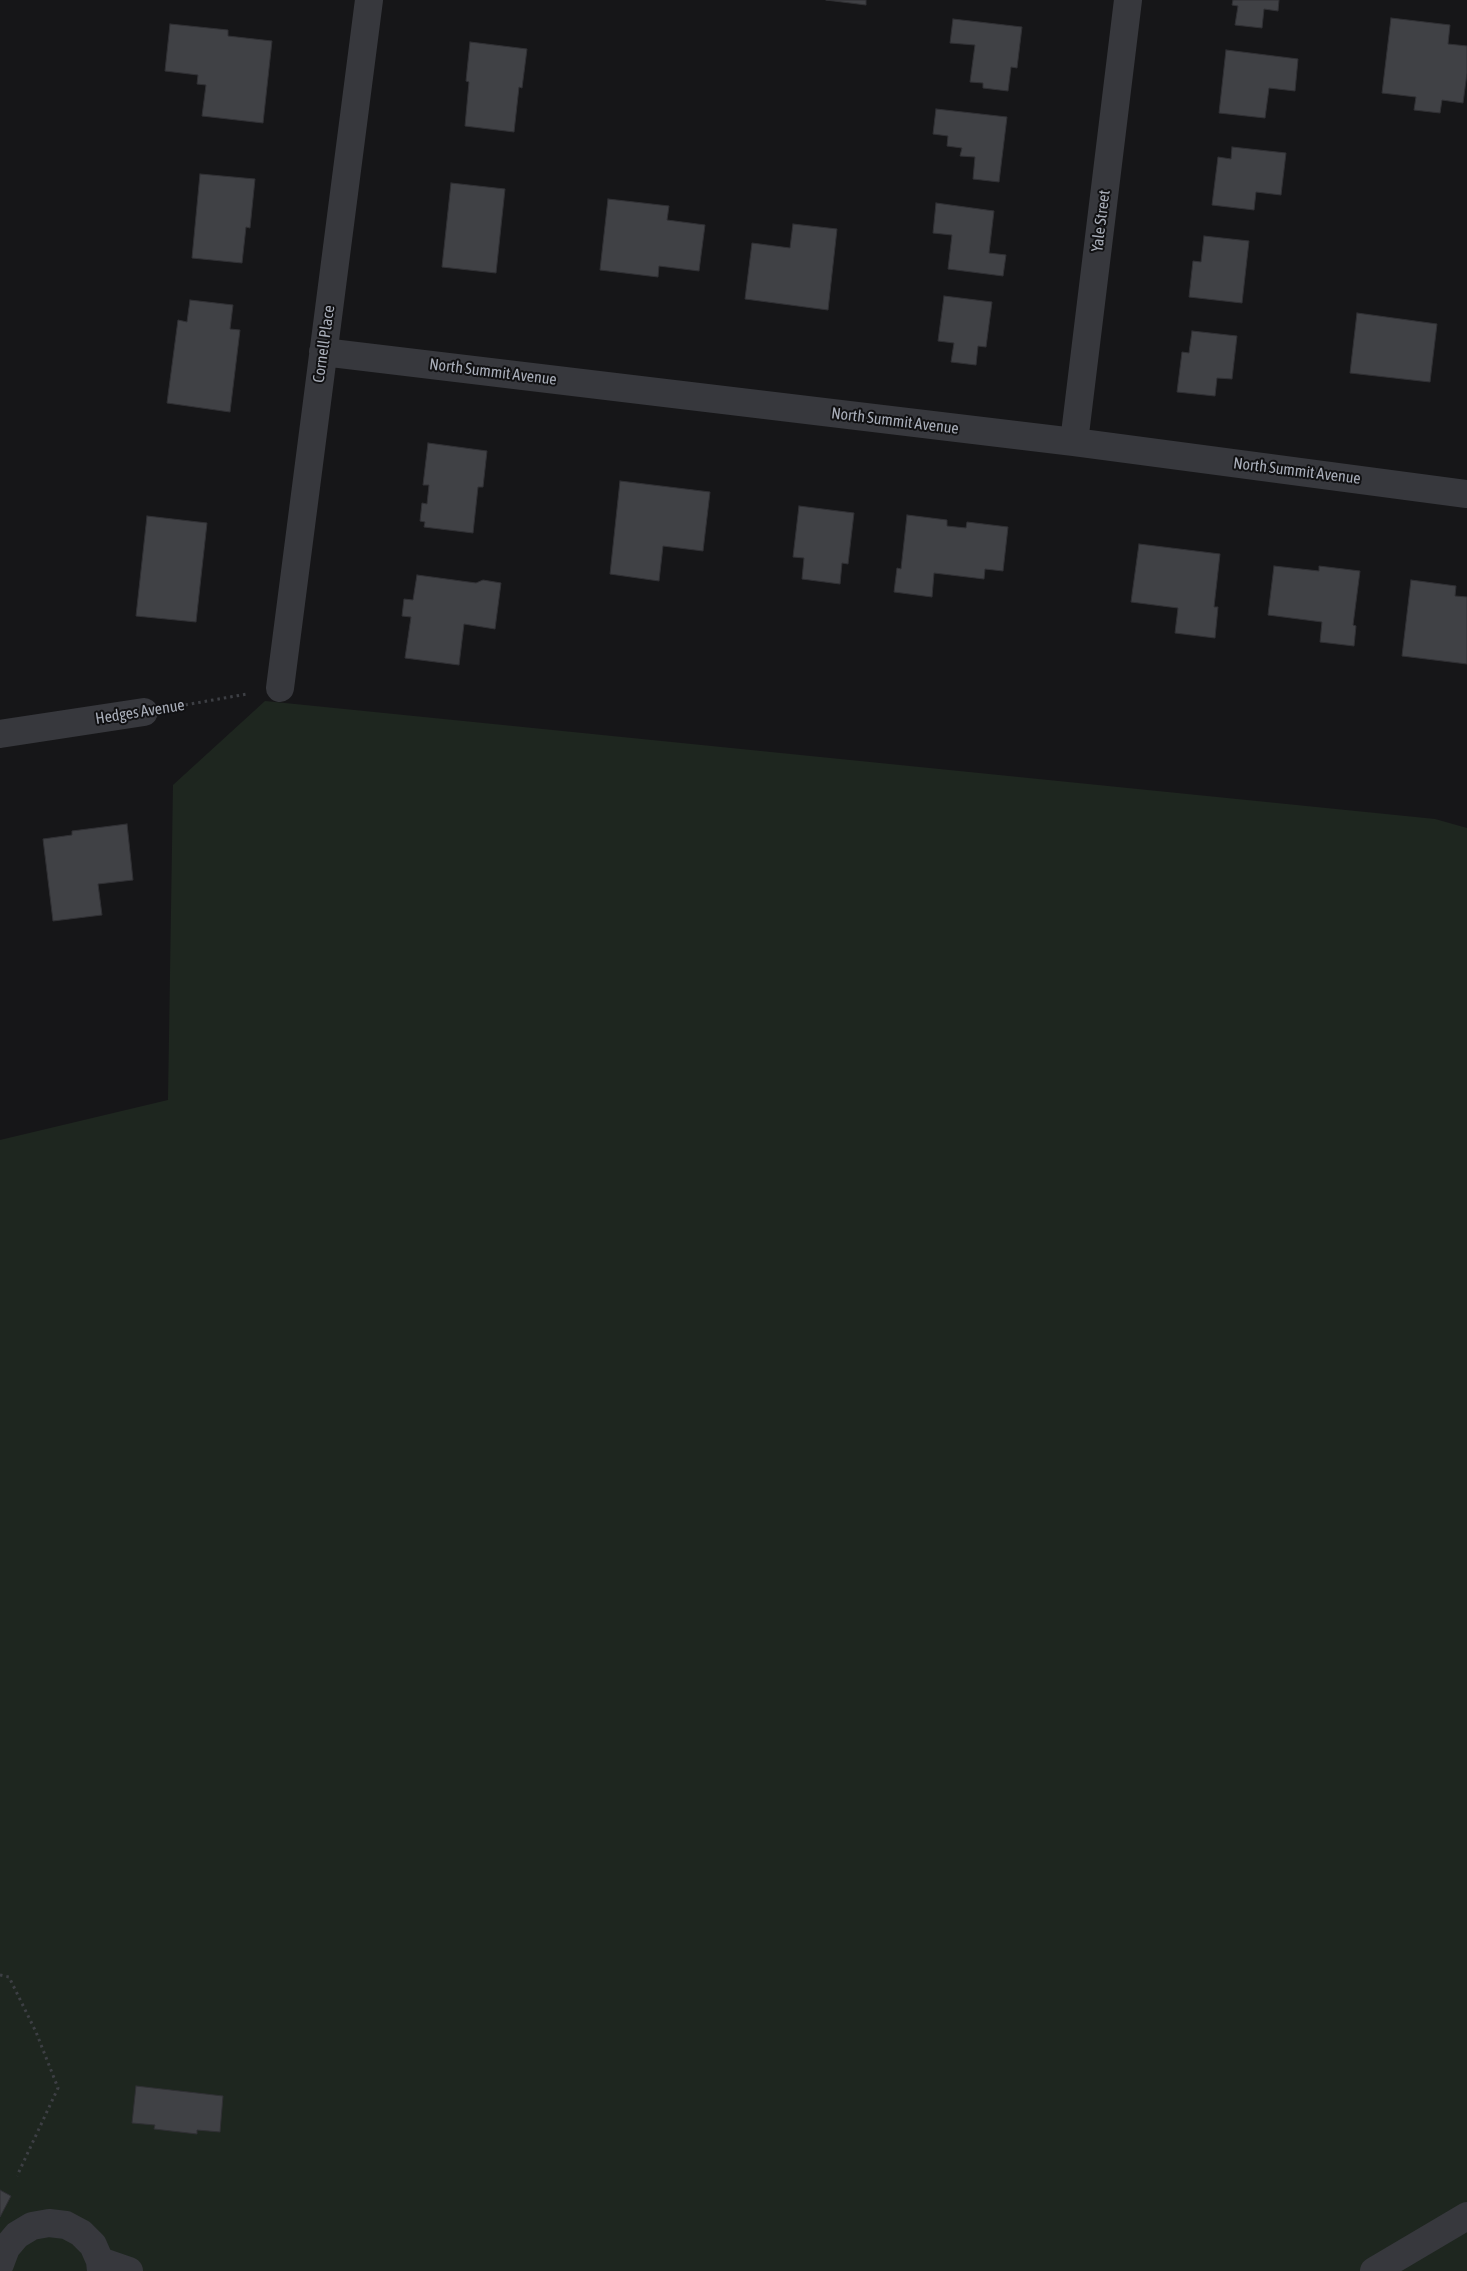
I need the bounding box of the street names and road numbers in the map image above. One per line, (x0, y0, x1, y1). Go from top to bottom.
street label: Yale Street (1088, 189, 1114, 253)
street label: Cornell Place (309, 304, 339, 384)
street label: North Summit Avenue (428, 355, 558, 389)
street label: North Summit Avenue (830, 404, 960, 438)
street label: North Summit Avenue (1232, 454, 1362, 488)
street label: Hedges Avenue (94, 695, 186, 729)

